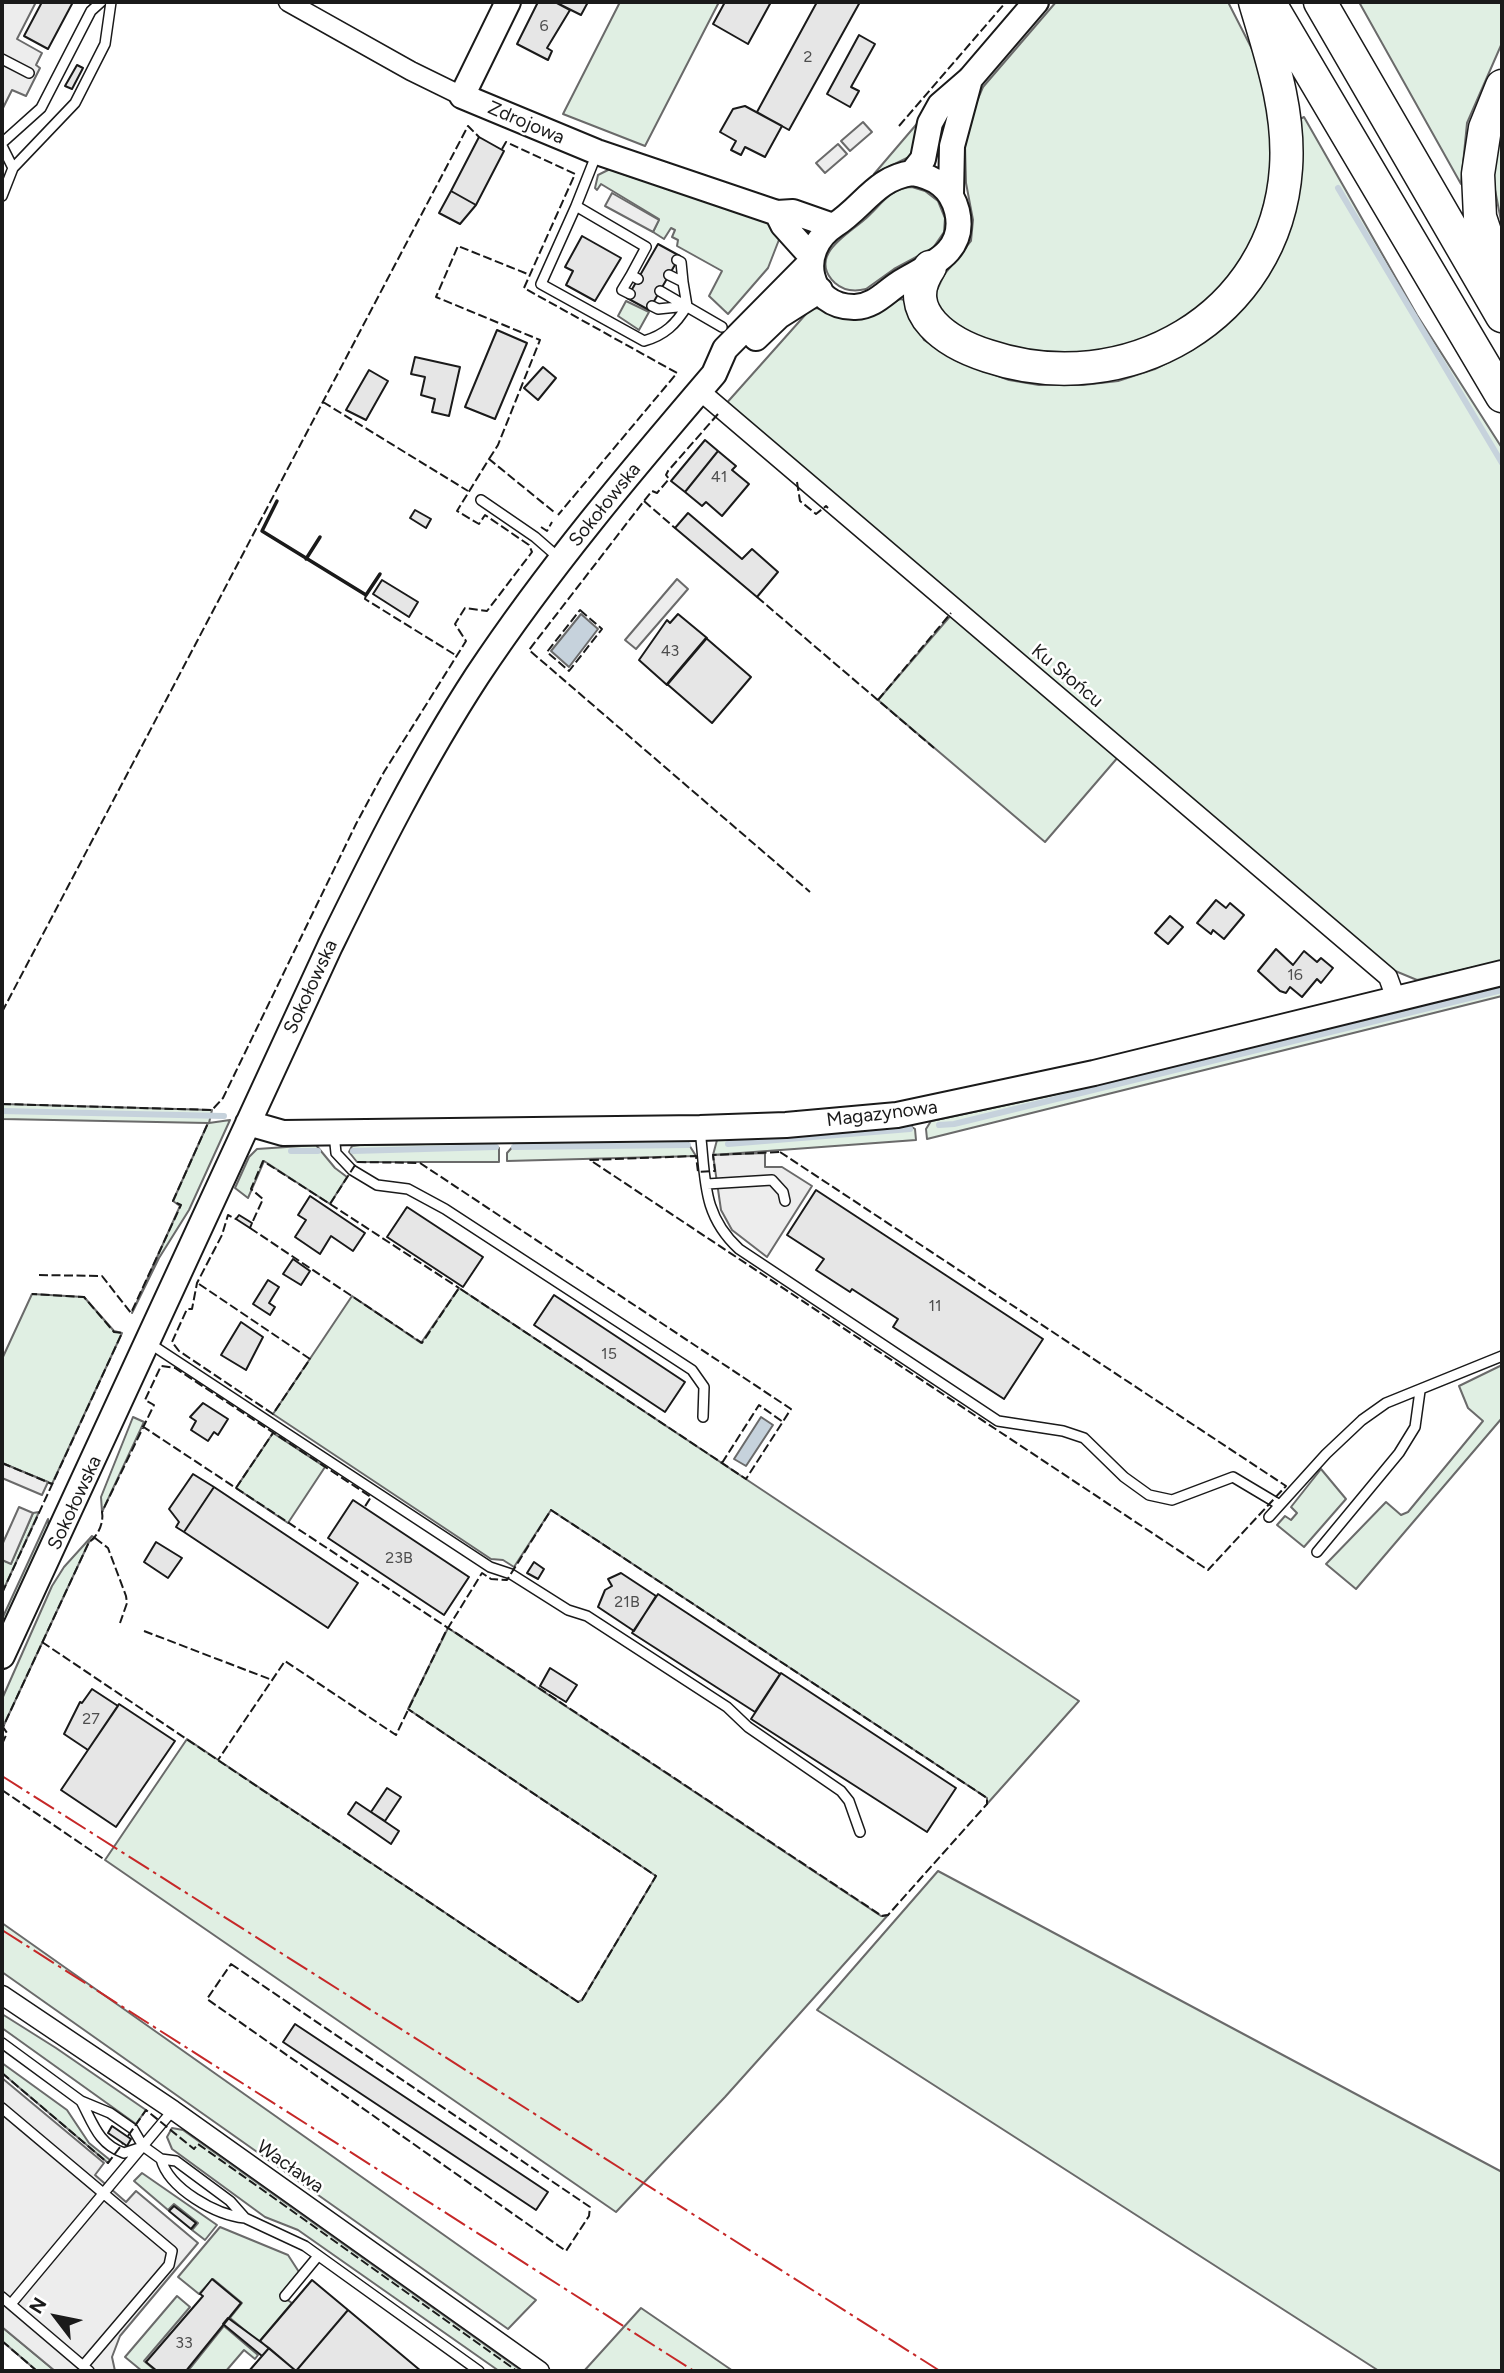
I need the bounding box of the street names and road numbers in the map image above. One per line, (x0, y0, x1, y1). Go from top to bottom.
street label: Zdrojowa (484, 97, 568, 149)
street label: Sokołowska (564, 458, 646, 552)
street label: Ku Słońcu (1027, 640, 1107, 712)
street label: Sokołowska (279, 936, 343, 1038)
street label: Magazynowa (825, 1096, 939, 1132)
street label: Sokołowska (43, 1452, 107, 1554)
street label: Wacława (252, 2136, 328, 2198)

